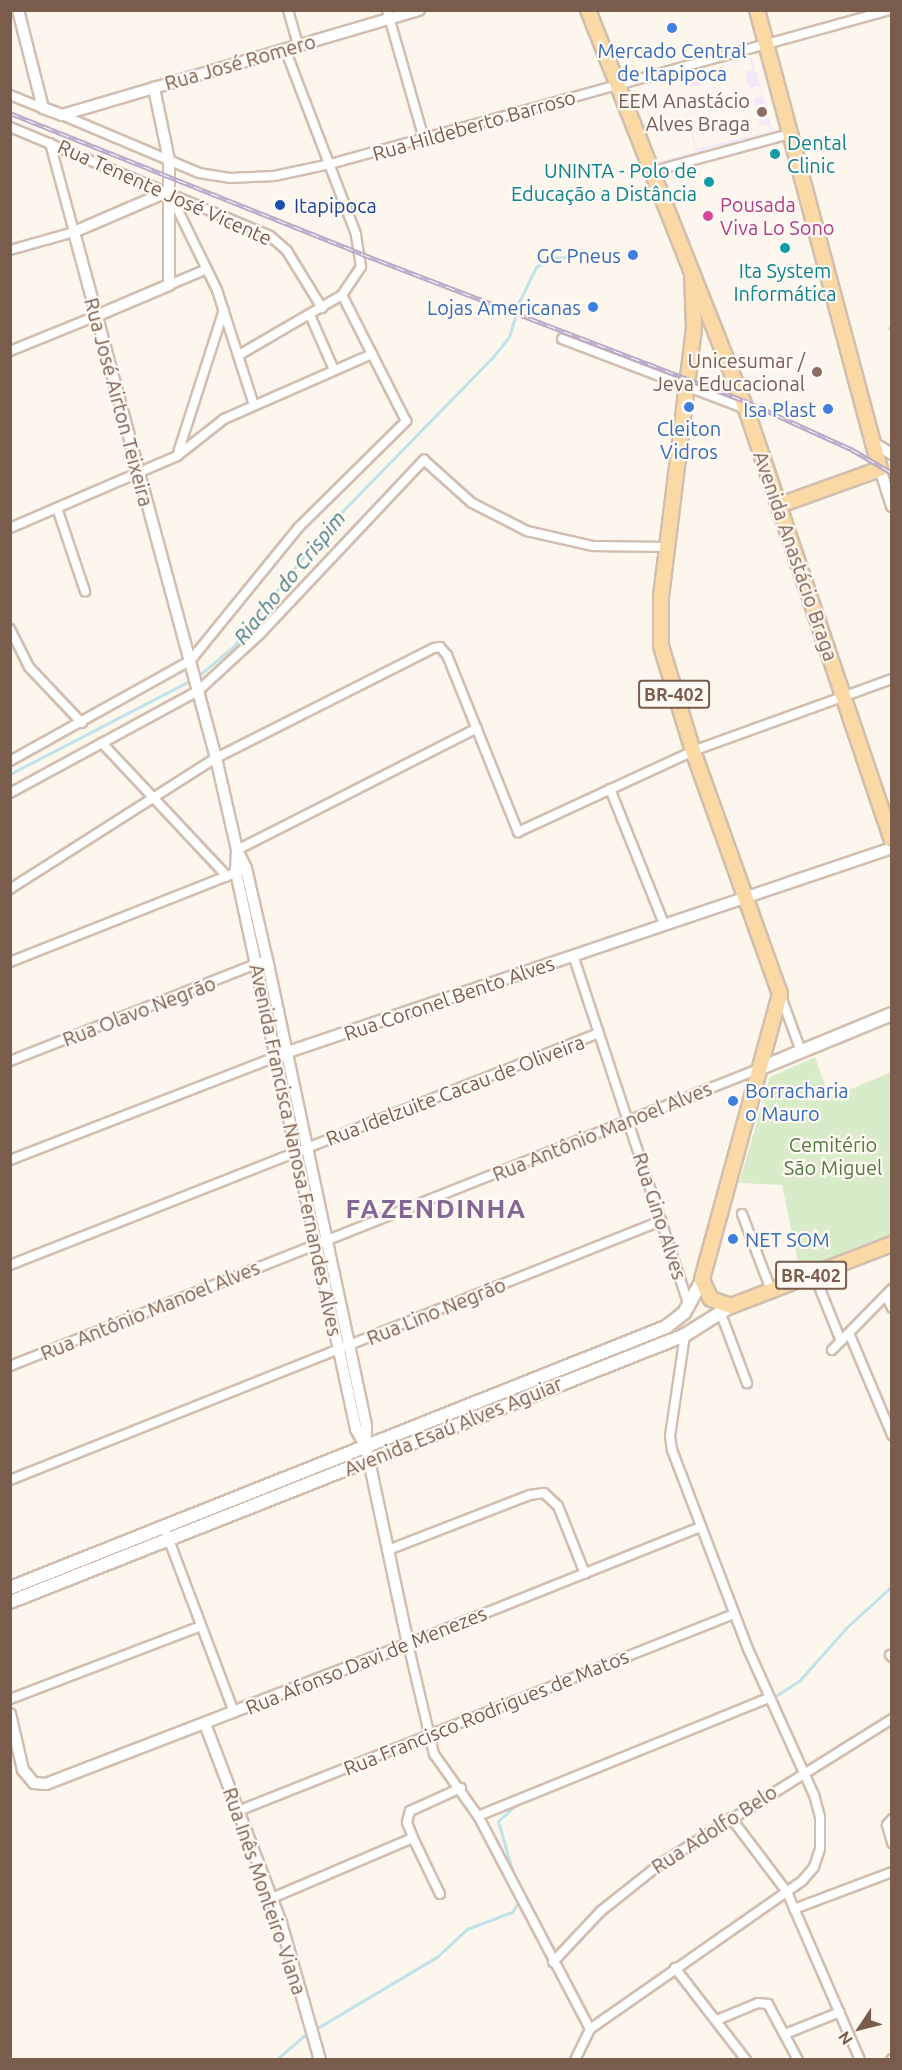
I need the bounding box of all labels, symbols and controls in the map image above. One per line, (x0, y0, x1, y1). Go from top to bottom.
marker: Mercado Central de Itapipoca (665, 21, 679, 35)
street label: Rua José Romero (162, 29, 318, 95)
place label: Mercado Central de Itapipoca (597, 38, 747, 85)
street label: Rua Hildeberto Barroso (370, 85, 578, 165)
place label: EEM Anastácio Alves Braga (618, 88, 750, 135)
marker: EEM Anastácio Alves Braga (755, 105, 769, 119)
place label: Dental Clinic (787, 130, 847, 177)
street label: Rua Tenente José Vicente (54, 134, 276, 250)
marker: Dental Clinic (768, 147, 782, 161)
place label: UNINTA - Polo de Educação a Distância (511, 158, 697, 205)
marker: UNINTA - Polo de Educação a Distância (702, 175, 716, 189)
place label: Pousada Viva Lo Sono (720, 192, 835, 239)
place label: Itapipoca (294, 193, 377, 217)
marker: Itapipoca (271, 196, 289, 214)
marker: Pousada Viva Lo Sono (701, 209, 715, 223)
marker: Ita System Informática (778, 241, 792, 255)
place label: GC Pneus (536, 243, 621, 267)
marker: GC Pneus (626, 248, 640, 262)
place label: Ita System Informática (733, 258, 837, 305)
street label: Rua José Airton Teixeira (80, 295, 158, 509)
place label: Lojas Americanas (427, 295, 581, 319)
marker: Lojas Americanas (586, 300, 600, 314)
place label: Unicesumar / Jeva Educacional (653, 348, 805, 395)
marker: Unicesumar / Jeva Educacional (810, 365, 824, 379)
place label: Isa Plast (743, 397, 816, 421)
marker: Cleiton Vidros (682, 400, 696, 414)
marker: Isa Plast (821, 402, 835, 416)
place label: Cleiton Vidros (657, 416, 721, 463)
street label: Avenida Anastácio Braga (749, 448, 843, 664)
water label: Riacho do Crispim (228, 505, 350, 649)
road number: BR-402 (638, 679, 710, 709)
street label: Rua Coronel Bento Alves (341, 951, 557, 1045)
street label: Avenida Francisca Nanosa Fernandes Alves (245, 962, 347, 1338)
street label: Rua Olavo Negrão (59, 971, 219, 1051)
street label: Rua Idelzuite Cacau de Oliveira (322, 1029, 588, 1151)
street label: Rua Antônio Manoel Alves (489, 1076, 715, 1186)
place label: Borracharia o Mauro (745, 1078, 849, 1125)
marker: Borracharia o Mauro (726, 1094, 740, 1108)
park label: Cemitério São Miguel (784, 1133, 882, 1180)
street label: Rua Gino Alves (628, 1149, 692, 1283)
district label: FAZENDINHA (345, 1193, 527, 1225)
place label: NET SOM (745, 1227, 830, 1251)
marker: NET SOM (726, 1232, 740, 1246)
street label: Rua Antônio Manoel Alves (37, 1255, 263, 1365)
road number: BR-402 (775, 1260, 847, 1290)
street label: Rua Lino Negrão (363, 1272, 509, 1350)
street label: Avenida Esaú Alves Aguiar (340, 1371, 566, 1481)
street label: Rua Afonso Davi de Menezes (242, 1601, 490, 1719)
street label: Rua Francisco Rodrigues de Matos (340, 1644, 632, 1780)
street label: Rua Adolfo Belo (647, 1779, 781, 1879)
street label: Rua Inês Monteiro Viana (218, 1784, 312, 1998)
north arrow (830, 1998, 890, 2058)
text: N (834, 2028, 856, 2048)

